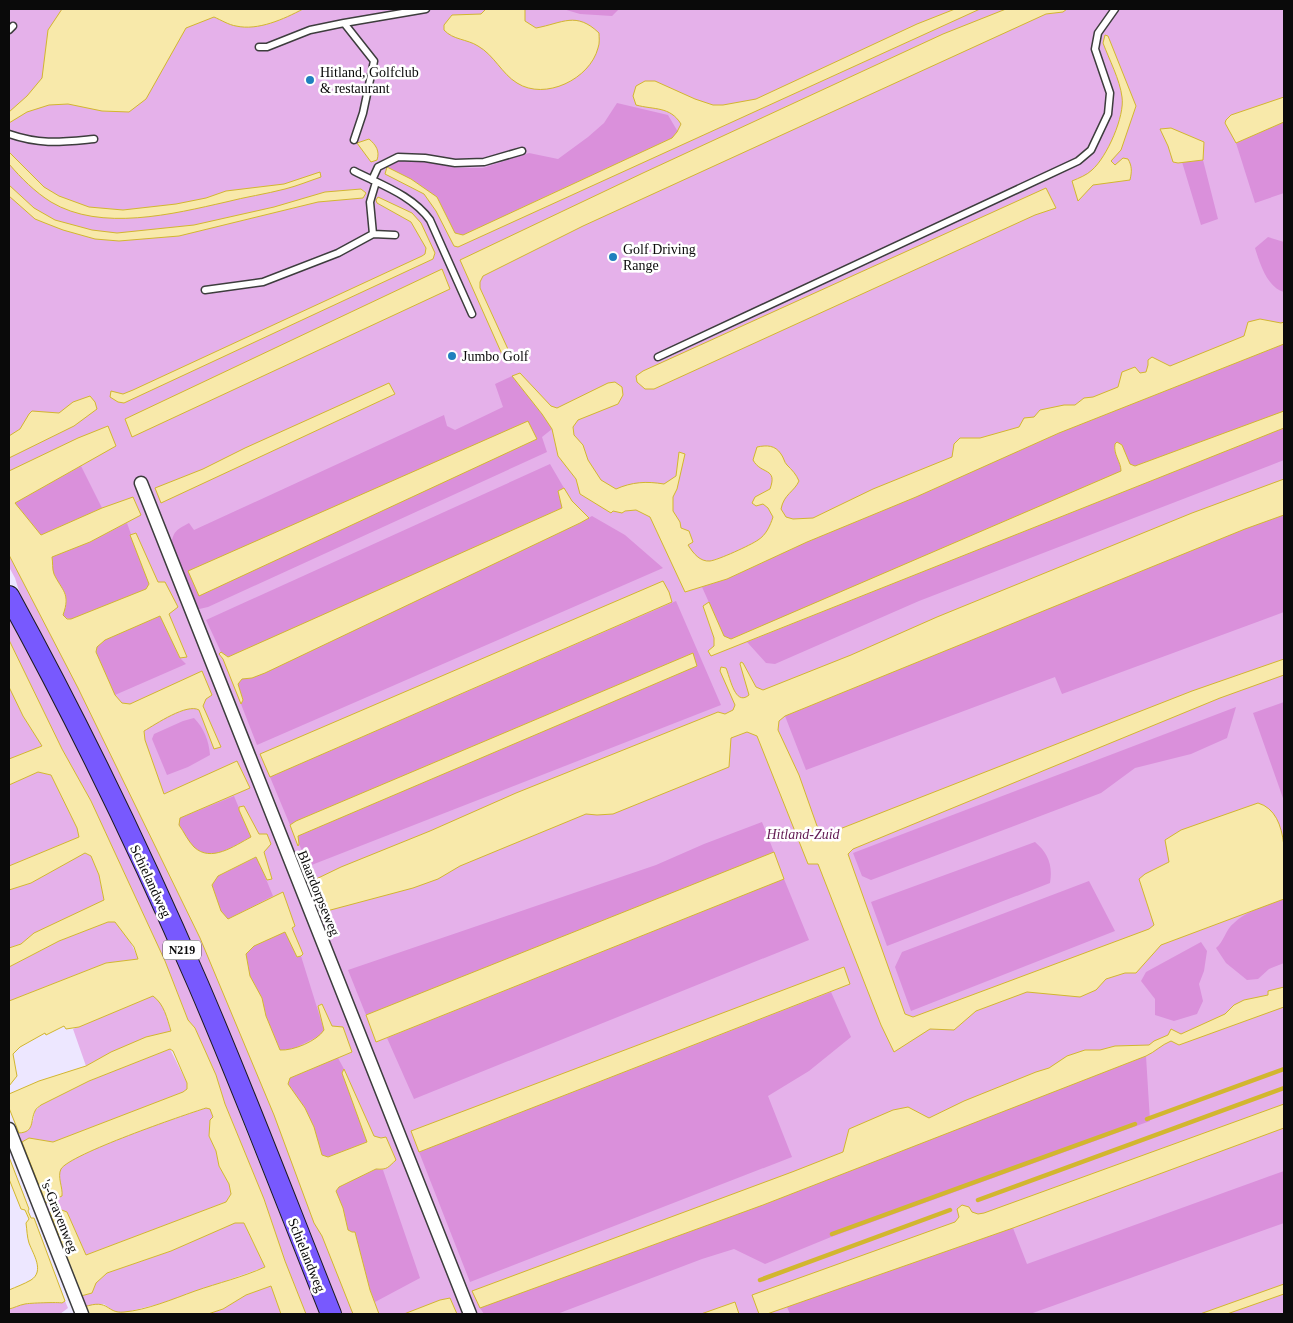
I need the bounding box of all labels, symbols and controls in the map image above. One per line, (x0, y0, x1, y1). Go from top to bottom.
place label: Hitland, Golfclub & restaurant (320, 65, 419, 96)
marker: Hitland, Golfclub & restaurant (304, 74, 316, 86)
place label: Golf Driving Range (623, 242, 696, 273)
marker: Golf Driving Range (607, 251, 619, 263)
place label: Jumbo Golf (462, 349, 529, 364)
marker: Jumbo Golf (446, 350, 458, 362)
park label: Hitland-Zuid (765, 827, 841, 842)
street label: Schielandweg (127, 842, 174, 920)
street label: Blaardorpseweg (295, 848, 343, 938)
road number: N219 (163, 940, 201, 960)
street label: 's-Gravenweg (38, 1178, 81, 1255)
street label: Schielandweg (285, 1216, 328, 1294)

